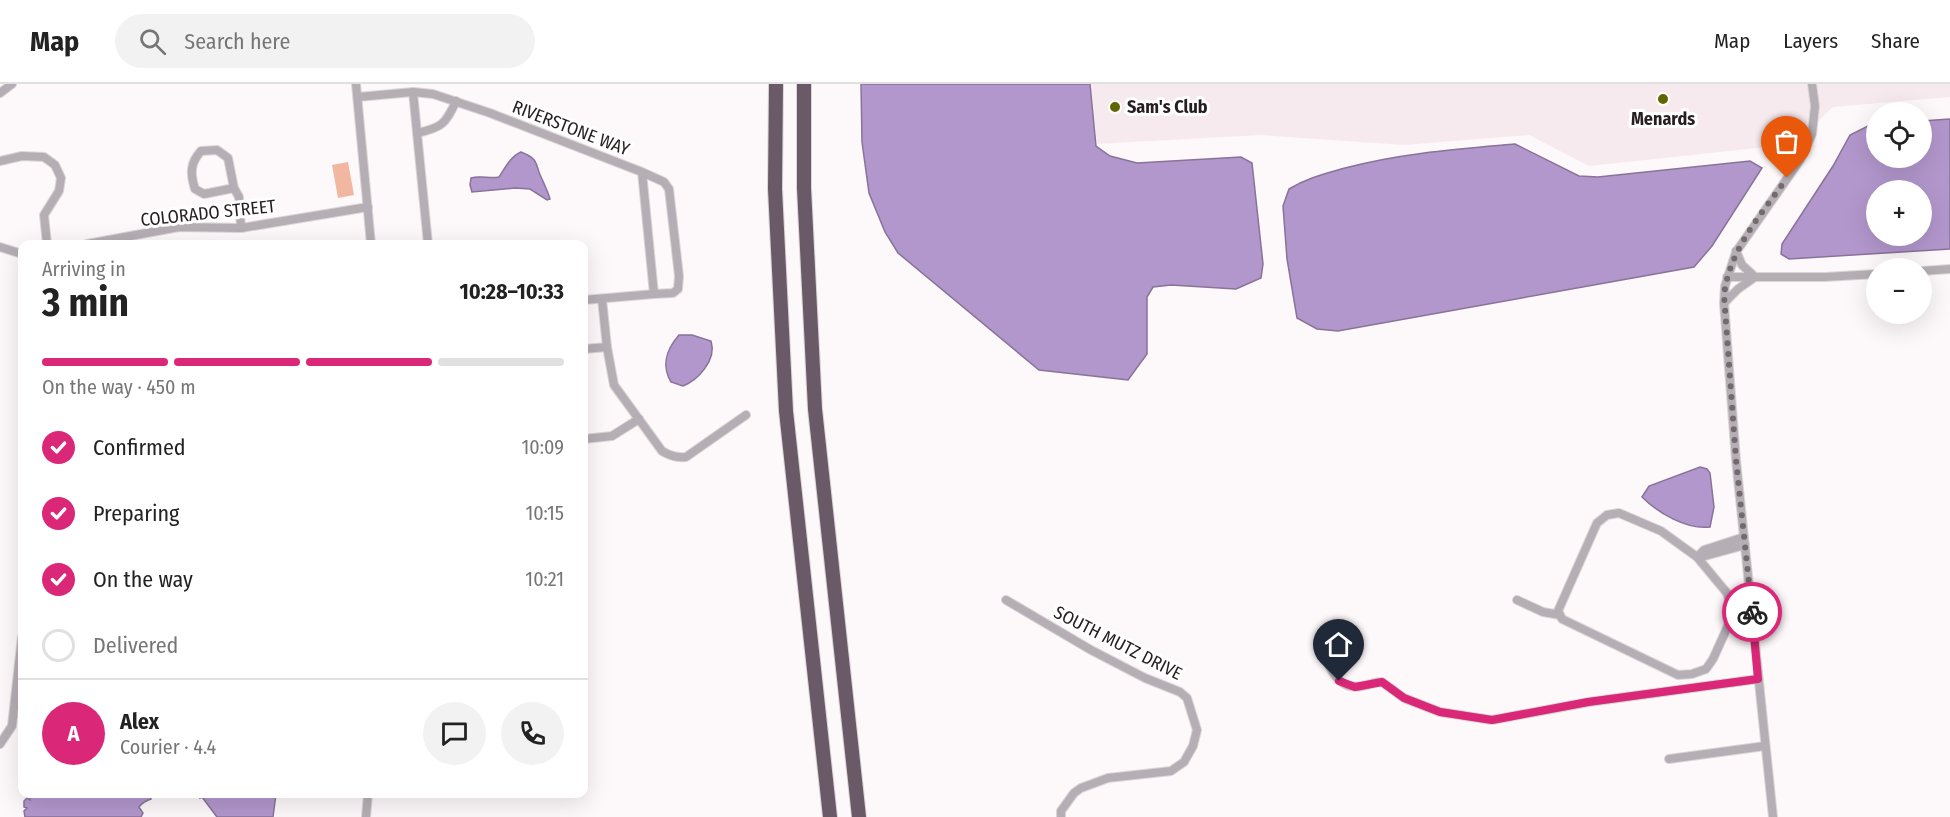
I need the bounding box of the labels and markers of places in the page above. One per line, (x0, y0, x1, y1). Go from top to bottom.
marker: Menards (1656, 92, 1670, 106)
place label: Sam's Club (1127, 96, 1208, 118)
marker: Sam's Club (1108, 100, 1122, 114)
place label: Menards (1631, 108, 1695, 130)
pin (1761, 116, 1812, 178)
pin (1313, 619, 1364, 681)

